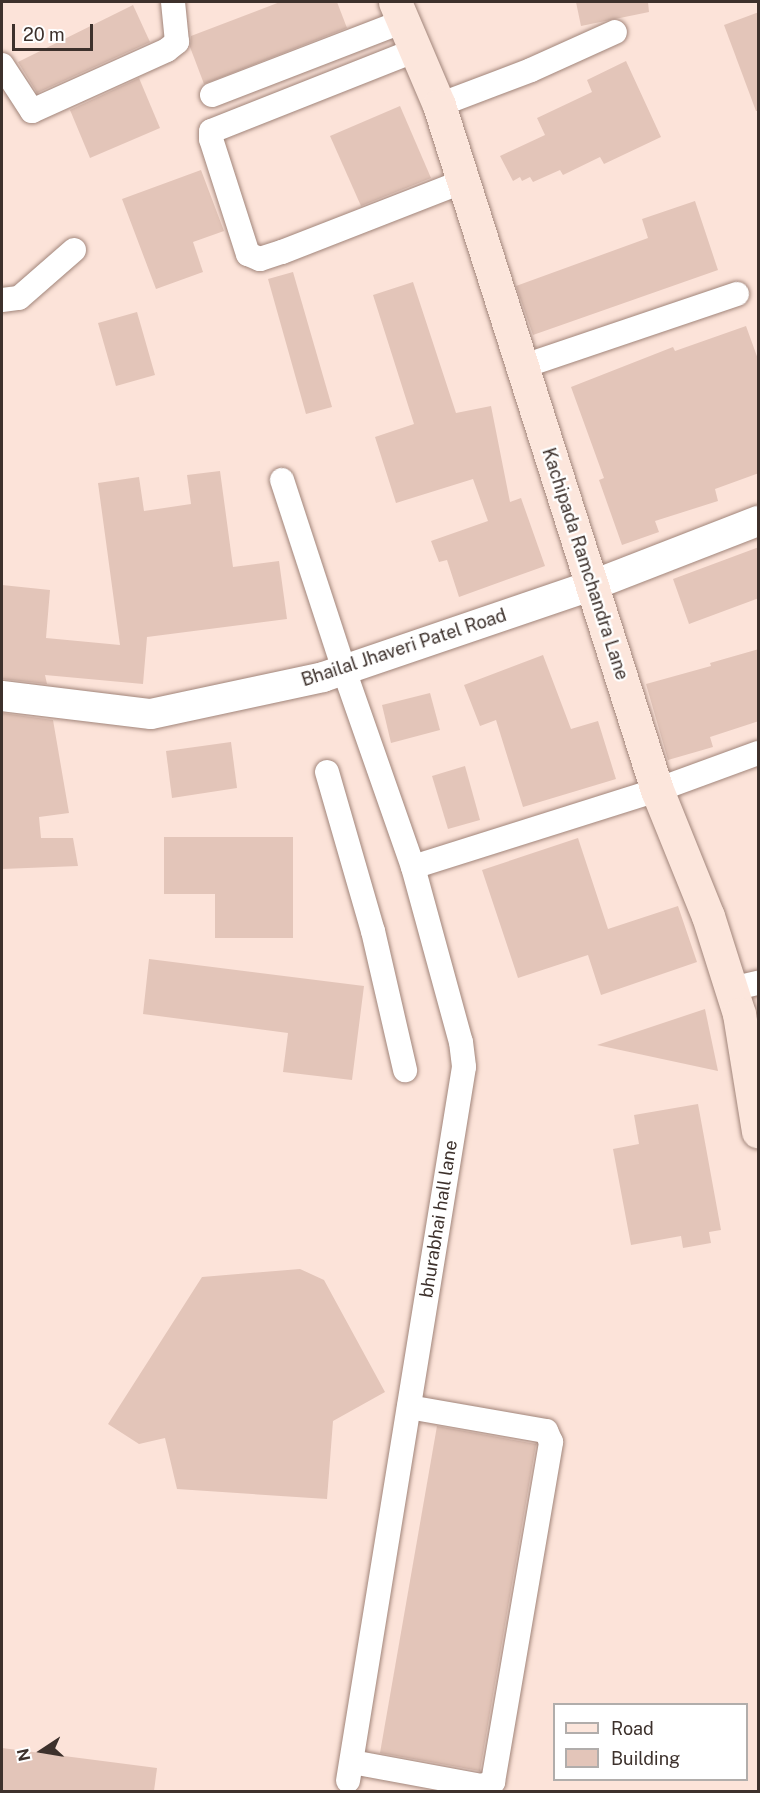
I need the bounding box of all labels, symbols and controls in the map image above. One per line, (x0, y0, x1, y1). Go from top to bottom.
scale bar (15, 12, 96, 50)
text: 20 m (23, 24, 65, 45)
street label: Kachipada Ramchandra Lane (537, 445, 633, 683)
street label: Bhailal Jhaveri Patel Road (299, 605, 509, 691)
street label: bhurabhai hall lane (416, 1139, 462, 1299)
legend (553, 1703, 748, 1781)
text: Road (611, 1718, 654, 1739)
north arrow (12, 1721, 72, 1781)
text: N (13, 1747, 34, 1763)
text: Building (611, 1748, 680, 1769)

